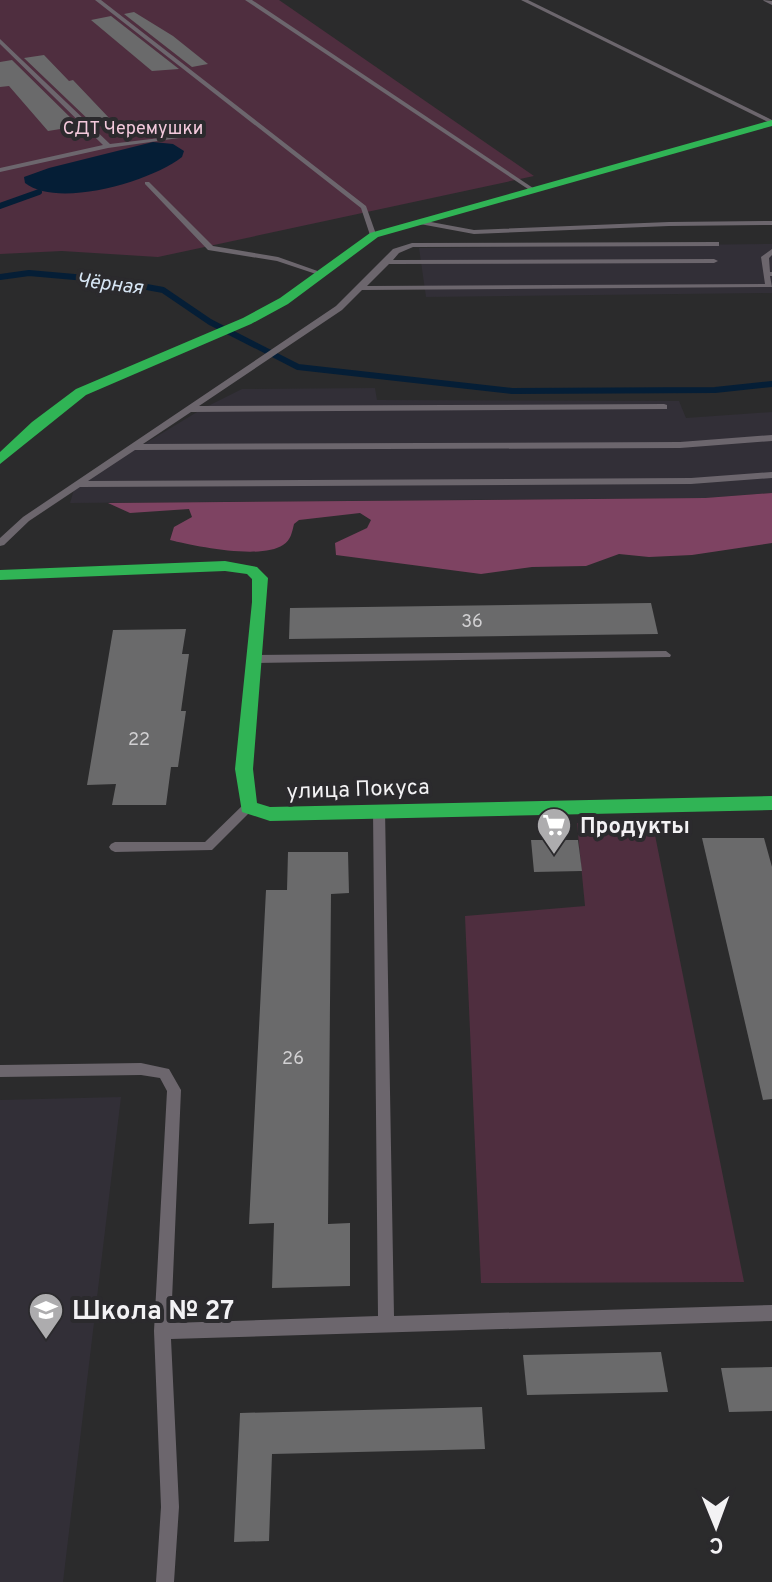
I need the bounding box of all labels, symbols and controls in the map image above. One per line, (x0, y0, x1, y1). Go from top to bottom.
park label: СДТ Черемушки (63, 118, 203, 141)
water label: Чёрная (75, 268, 145, 302)
house number: 36 (461, 611, 483, 634)
house number: 22 (128, 729, 150, 752)
street label: улица Покуса (286, 775, 430, 806)
supermarket icon: Продукты (535, 806, 573, 856)
place label: Продукты (580, 814, 690, 841)
house number: 26 (282, 1048, 304, 1071)
school or university icon: Школа № 27 (27, 1291, 65, 1341)
place label: Школа № 27 (72, 1296, 234, 1329)
north arrow (676, 1486, 756, 1566)
text: С (709, 1530, 724, 1557)

